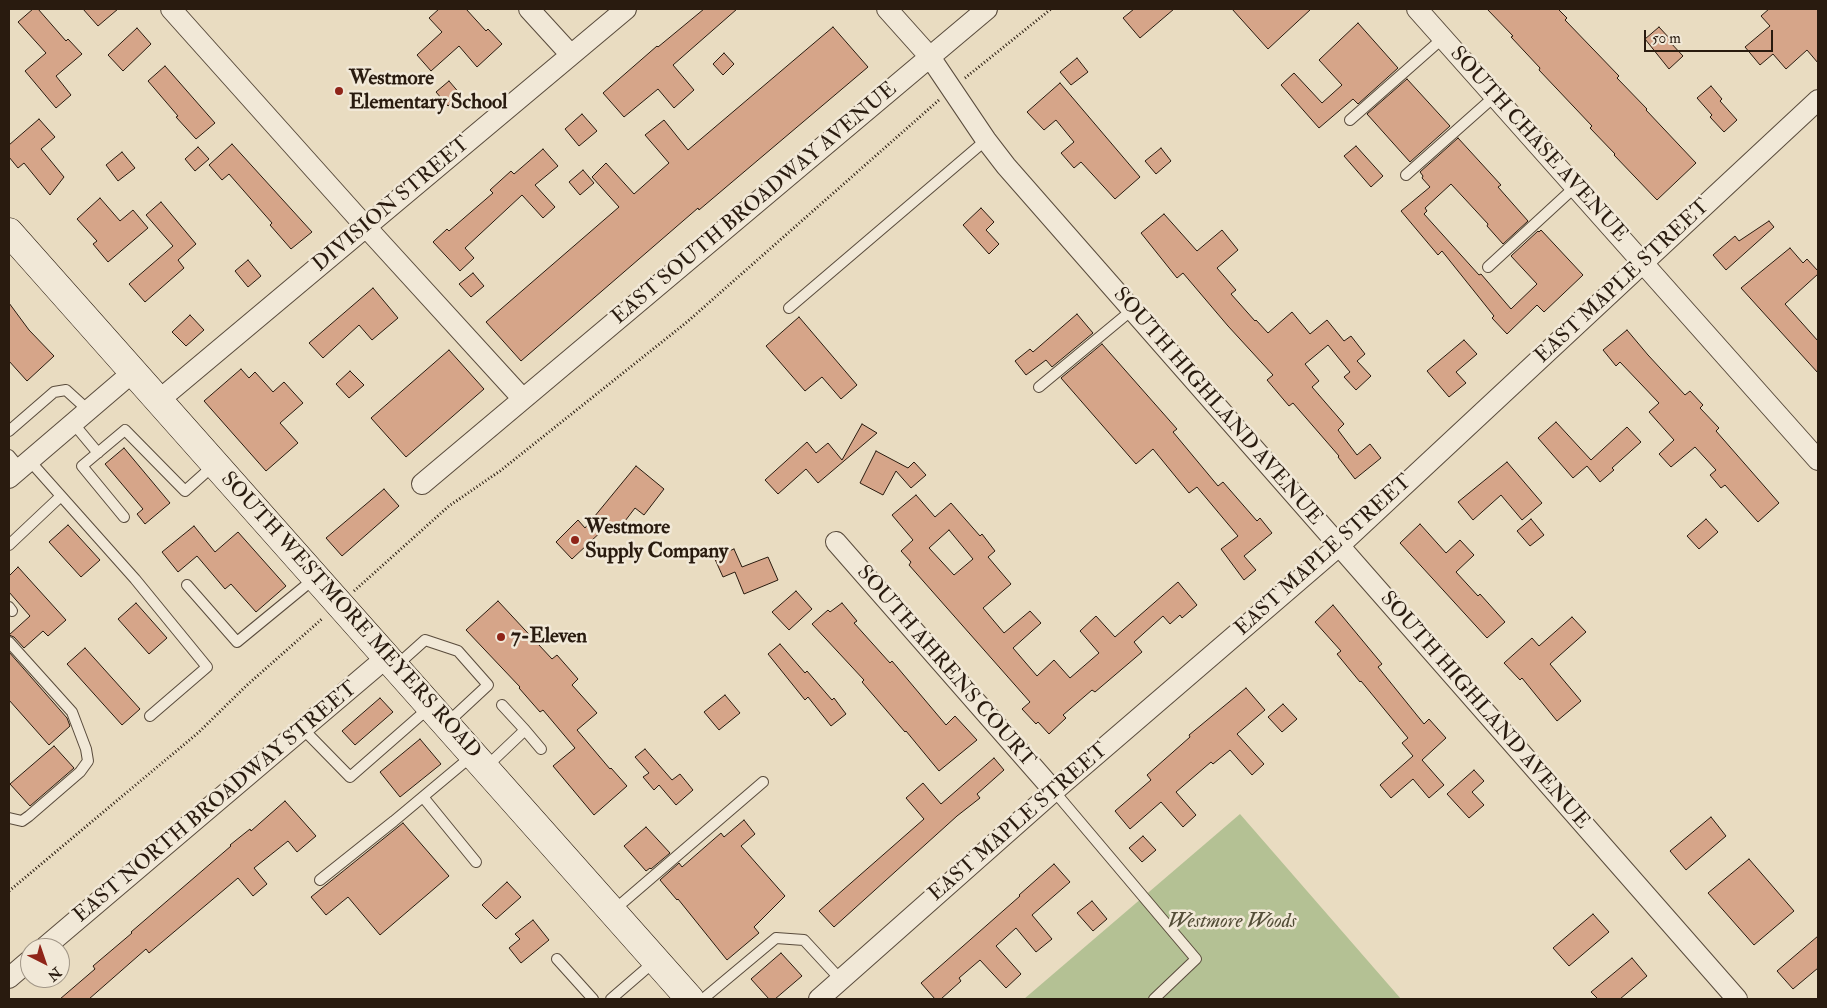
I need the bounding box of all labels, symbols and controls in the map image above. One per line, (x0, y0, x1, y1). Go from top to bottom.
scale bar (1647, 20, 1776, 52)
text: 50 m (1652, 29, 1681, 48)
street label: SOUTH CHASE AVENUE (1444, 42, 1632, 248)
place label: Westmore Elementary School (349, 66, 507, 116)
street label: EAST SOUTH BROADWAY AVENUE (608, 77, 902, 331)
marker: Westmore Elementary School (333, 85, 345, 97)
street label: DIVISION STREET (309, 132, 475, 278)
street label: EAST MAPLE STREET (1531, 195, 1715, 369)
street label: SOUTH HIGHLAND AVENUE (1107, 283, 1327, 531)
street label: SOUTH WESTMORE MEYERS ROAD (215, 467, 485, 765)
street label: EAST MAPLE STREET (1230, 470, 1418, 642)
place label: Westmore Supply Company (585, 515, 728, 565)
marker: Westmore Supply Company (569, 534, 581, 546)
street label: SOUTH AHRENS COURT (850, 561, 1040, 773)
street label: SOUTH HIGHLAND AVENUE (1374, 587, 1594, 835)
place label: 7-Eleven (511, 624, 587, 650)
marker: 7-Eleven (495, 631, 507, 643)
street label: EAST NORTH BROADWAY STREET (69, 677, 363, 929)
street label: EAST MAPLE STREET (924, 738, 1114, 908)
park label: Westmore Woods (1168, 909, 1296, 935)
north arrow (20, 938, 70, 988)
text: N (44, 963, 65, 984)

